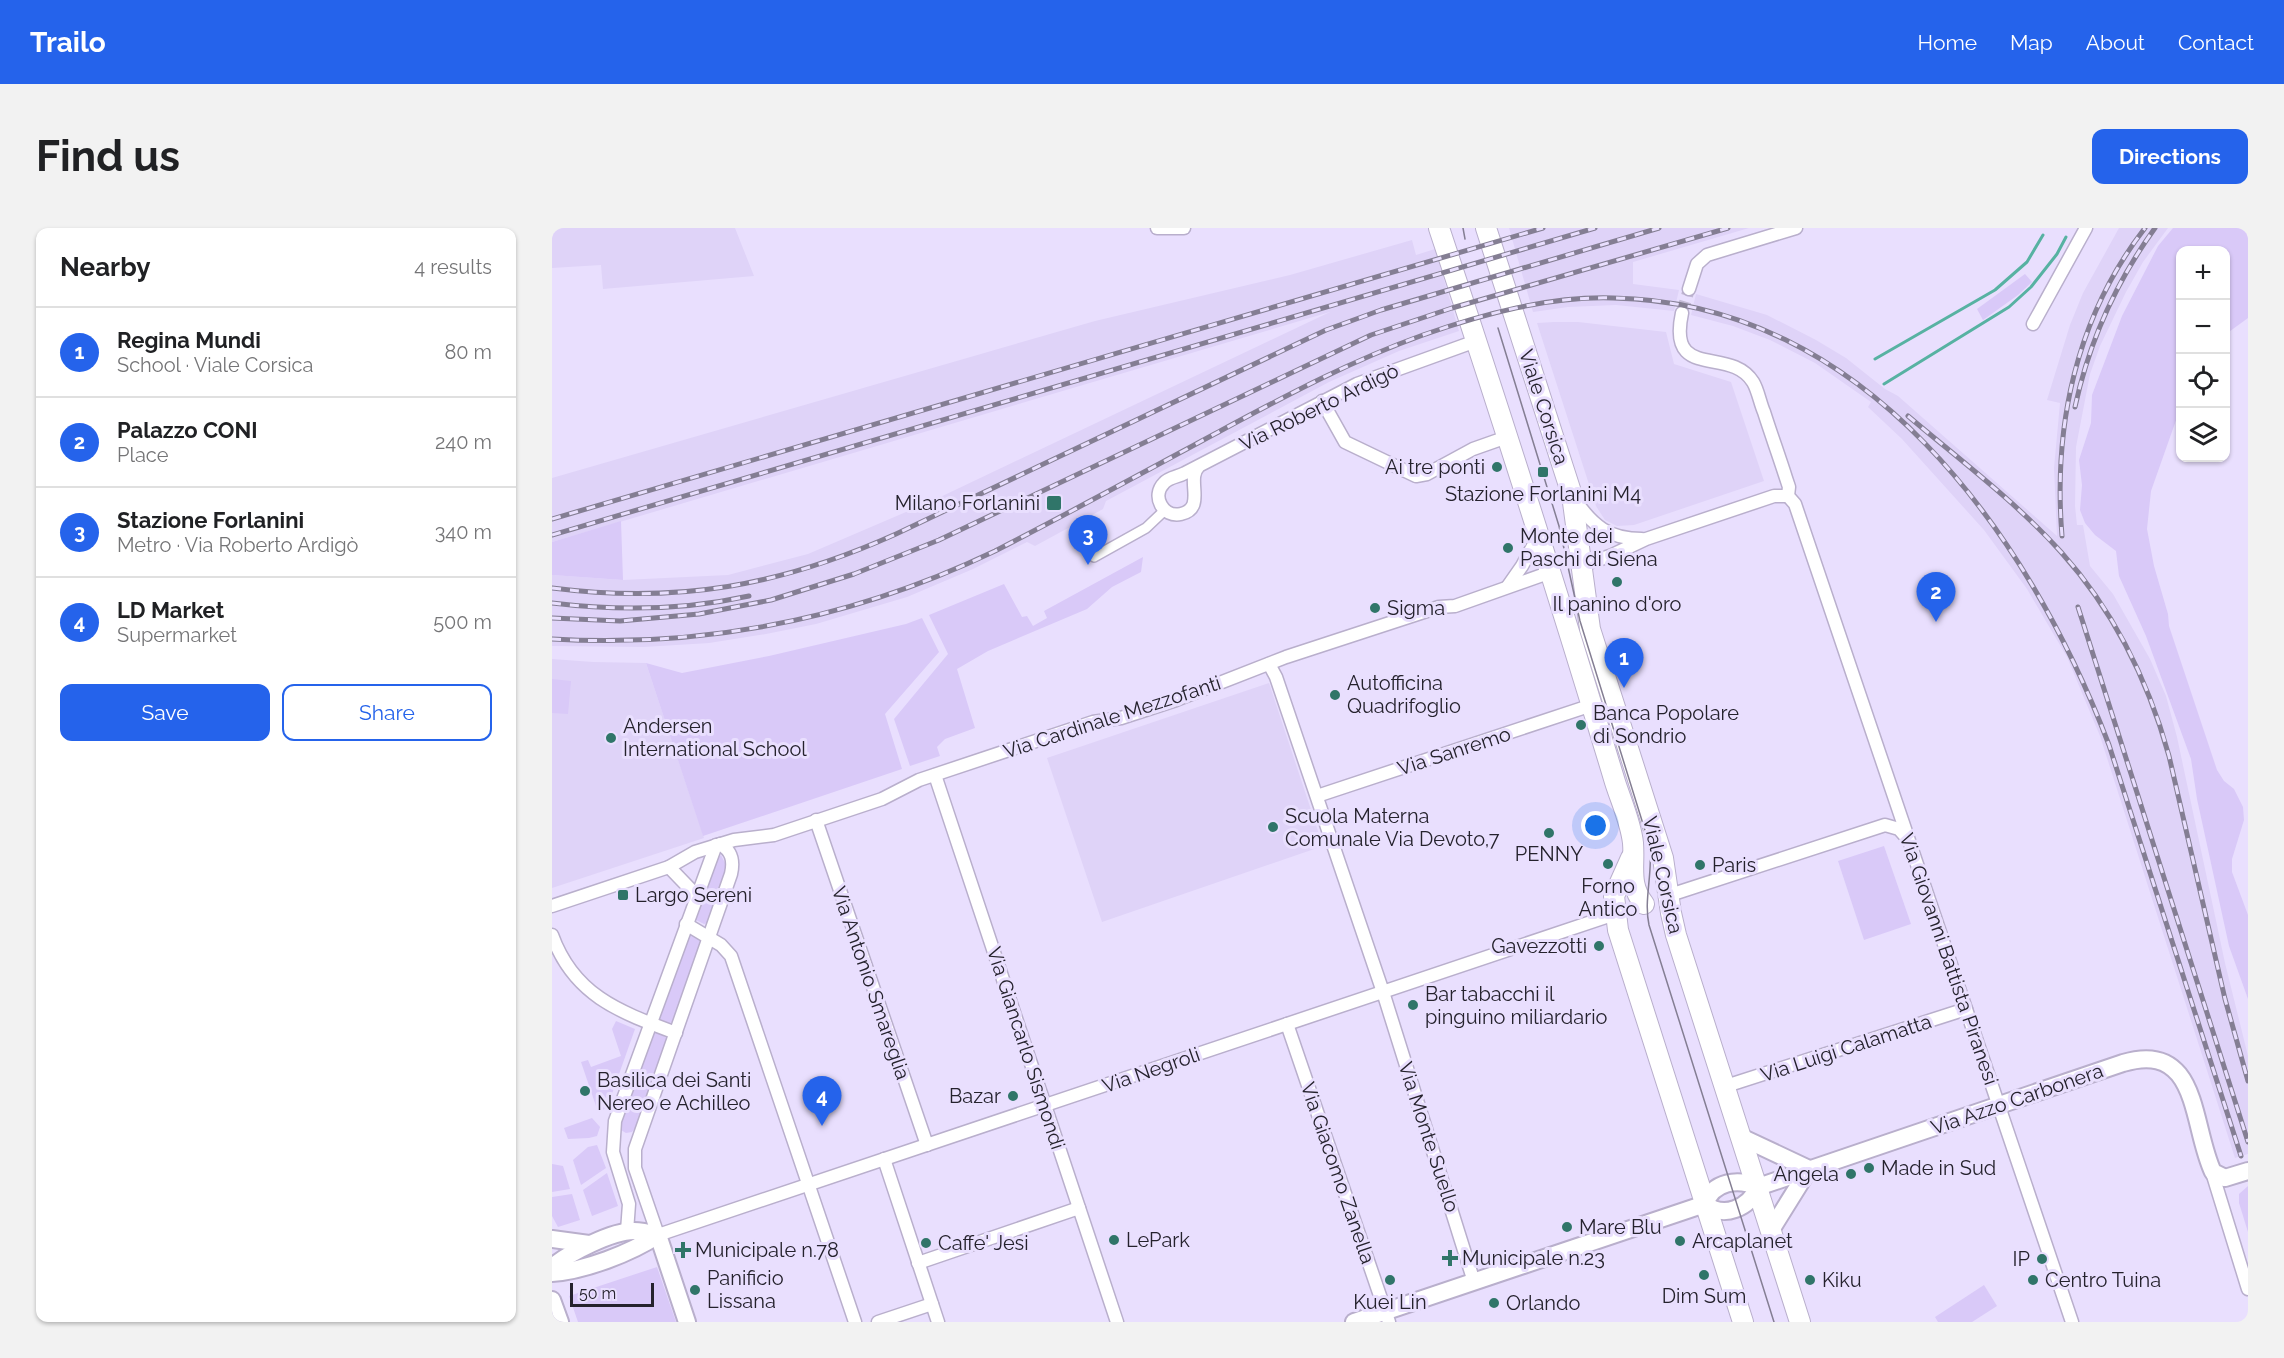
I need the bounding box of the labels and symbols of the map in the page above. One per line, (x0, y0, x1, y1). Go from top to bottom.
street label: Viale Corsica (1514, 346, 1574, 468)
street label: Via Roberto Ardigò (1236, 358, 1402, 456)
place label: Ai tre ponti (1385, 455, 1485, 479)
marker: Ai tre ponti (1490, 460, 1504, 474)
marker: Stazione Forlanini M4 (1536, 465, 1550, 479)
place label: Stazione Forlanini M4 (1445, 482, 1641, 506)
place label: Milano Forlanini (895, 491, 1040, 515)
marker: Milano Forlanini (1045, 494, 1063, 512)
pin: 3 (1068, 516, 1108, 565)
place label: Monte dei Paschi di Siena (1520, 524, 1658, 571)
marker: Monte dei Paschi di Siena (1501, 541, 1515, 555)
pin: 2 (1916, 572, 1956, 622)
marker: Il panino d'oro (1610, 575, 1624, 589)
place label: Il panino d'oro (1552, 592, 1682, 616)
place label: Sigma (1387, 596, 1445, 620)
marker: Sigma (1368, 601, 1382, 615)
pin: 1 (1604, 638, 1644, 688)
street label: Via Cardinale Mezzofanti (1000, 670, 1224, 764)
place label: Autofficina Quadrifoglio (1347, 671, 1461, 718)
marker: Autofficina Quadrifoglio (1328, 688, 1342, 702)
place label: Banca Popolare di Sondrio (1593, 701, 1739, 748)
place label: Andersen International School (623, 714, 807, 761)
marker: Banca Popolare di Sondrio (1574, 718, 1588, 732)
street label: Via Sanremo (1394, 721, 1514, 781)
marker: Andersen International School (604, 731, 618, 745)
place label: Scuola Materna Comunale Via Devoto,7 (1285, 804, 1500, 851)
your location (1581, 811, 1610, 840)
street label: Viale Corsica (1638, 814, 1688, 936)
marker: Scuola Materna Comunale Via Devoto,7 (1266, 820, 1280, 834)
marker: PENNY (1542, 826, 1556, 840)
street label: Via Giovanni Battista Piranesi (1895, 830, 2003, 1088)
place label: PENNY (1515, 842, 1583, 866)
place label: Paris (1712, 853, 1756, 877)
marker: Forno Antico (1601, 857, 1615, 871)
marker: Paris (1693, 858, 1707, 872)
place label: Forno Antico (1579, 874, 1638, 921)
place label: Largo Sereni (635, 883, 752, 907)
street label: Via Antonio Smareglia (827, 883, 915, 1083)
marker: Largo Sereni (616, 888, 630, 902)
place label: Gavezzotti (1491, 934, 1587, 958)
marker: Gavezzotti (1592, 939, 1606, 953)
street label: Via Giancarlo Sismondi (982, 944, 1070, 1152)
place label: Bar tabacchi il pinguino miliardario (1425, 982, 1608, 1029)
marker: Bar tabacchi il pinguino miliardario (1406, 998, 1420, 1012)
street label: Via Luigi Calamatta (1758, 1009, 1934, 1087)
street label: Via Negroli (1099, 1042, 1203, 1098)
street label: Via Azzo Carbonera (1928, 1058, 2106, 1140)
street label: Via Monte Suello (1393, 1059, 1465, 1215)
place label: Basilica dei Santi Nereo e Achilleo (597, 1068, 751, 1115)
pin: 4 (802, 1076, 842, 1126)
street label: Via Giacomo Zanella (1296, 1079, 1380, 1267)
marker: Basilica dei Santi Nereo e Achilleo (578, 1084, 592, 1098)
place label: Bazar (949, 1084, 1001, 1108)
marker: Bazar (1006, 1089, 1020, 1103)
place label: Made in Sud (1881, 1156, 1996, 1180)
marker: Made in Sud (1862, 1161, 1876, 1175)
place label: Angela (1773, 1162, 1839, 1186)
marker: Angela (1844, 1167, 1858, 1181)
place label: Mare Blu (1579, 1215, 1662, 1239)
marker: Mare Blu (1560, 1220, 1574, 1234)
place label: LePark (1126, 1228, 1190, 1252)
place label: Arcaplanet (1692, 1229, 1793, 1253)
place label: Caffe' Jesi (938, 1231, 1029, 1255)
marker: LePark (1107, 1233, 1121, 1247)
marker: Arcaplanet (1673, 1234, 1687, 1248)
marker: Caffe' Jesi (919, 1236, 933, 1250)
place label: Municipale n.78 (695, 1238, 839, 1262)
marker: Municipale n.78 (676, 1243, 690, 1257)
place label: Municipale n.23 (1462, 1246, 1605, 1270)
place label: IP (2013, 1247, 2030, 1271)
marker: Municipale n.23 (1443, 1251, 1457, 1265)
marker: IP (2035, 1252, 2049, 1266)
place label: Panificio Lissana (707, 1266, 784, 1313)
marker: Dim Sum (1697, 1268, 1711, 1282)
place label: Kiku (1822, 1268, 1862, 1292)
place label: Centro Tuina (2045, 1268, 2161, 1292)
marker: Kuei Lin (1383, 1273, 1397, 1287)
marker: Kiku (1803, 1273, 1817, 1287)
marker: Centro Tuina (2026, 1273, 2040, 1287)
scale bar (570, 1280, 654, 1308)
marker: Panificio Lissana (688, 1283, 702, 1297)
place label: Dim Sum (1662, 1284, 1746, 1308)
place label: Kuei Lin (1353, 1290, 1427, 1314)
place label: Orlando (1506, 1291, 1580, 1315)
marker: Orlando (1487, 1296, 1501, 1310)

